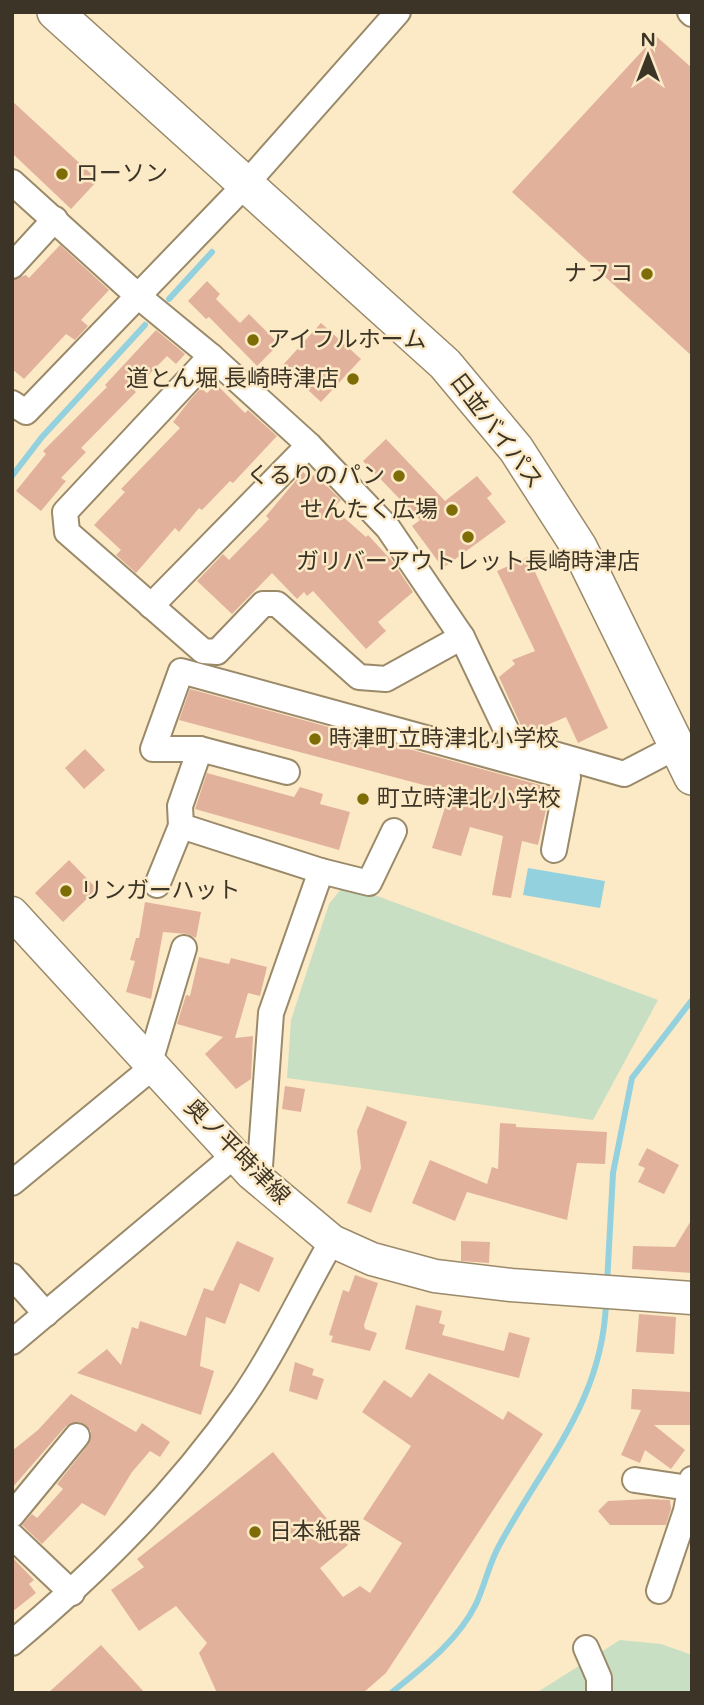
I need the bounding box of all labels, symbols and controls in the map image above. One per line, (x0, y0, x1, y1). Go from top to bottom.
north arrow (613, 21, 683, 91)
text: N (640, 29, 656, 51)
place label: ローソン (76, 160, 168, 188)
marker: ローソン (54, 166, 70, 182)
place label: ナフコ (564, 260, 633, 288)
marker: ナフコ (639, 266, 655, 282)
place label: アイフルホーム (267, 326, 426, 354)
marker: アイフルホーム (245, 332, 261, 348)
place label: 道とん堀 長崎時津店 (126, 365, 339, 393)
street label: 日並バイパス (443, 368, 549, 494)
marker: 道とん堀 長崎時津店 (345, 371, 361, 387)
place label: くるりのパン (246, 462, 385, 490)
marker: くるりのパン (391, 468, 407, 484)
place label: せんたく広場 (300, 496, 438, 524)
marker: せんたく広場 (444, 502, 460, 518)
marker: ガリバーアウトレット長崎時津店 (460, 529, 476, 545)
place label: ガリバーアウトレット長崎時津店 (296, 548, 640, 576)
place label: 時津町立時津北小学校 (329, 725, 559, 753)
marker: 時津町立時津北小学校 (307, 731, 323, 747)
place label: 町立時津北小学校 (377, 785, 561, 813)
marker: 町立時津北小学校 (355, 791, 371, 807)
place label: リンガーハット (80, 877, 241, 905)
marker: リンガーハット (58, 883, 74, 899)
street label: 奥ノ平時津線 (178, 1093, 296, 1211)
place label: 日本紙器 (269, 1518, 361, 1546)
marker: 日本紙器 (247, 1524, 263, 1540)

